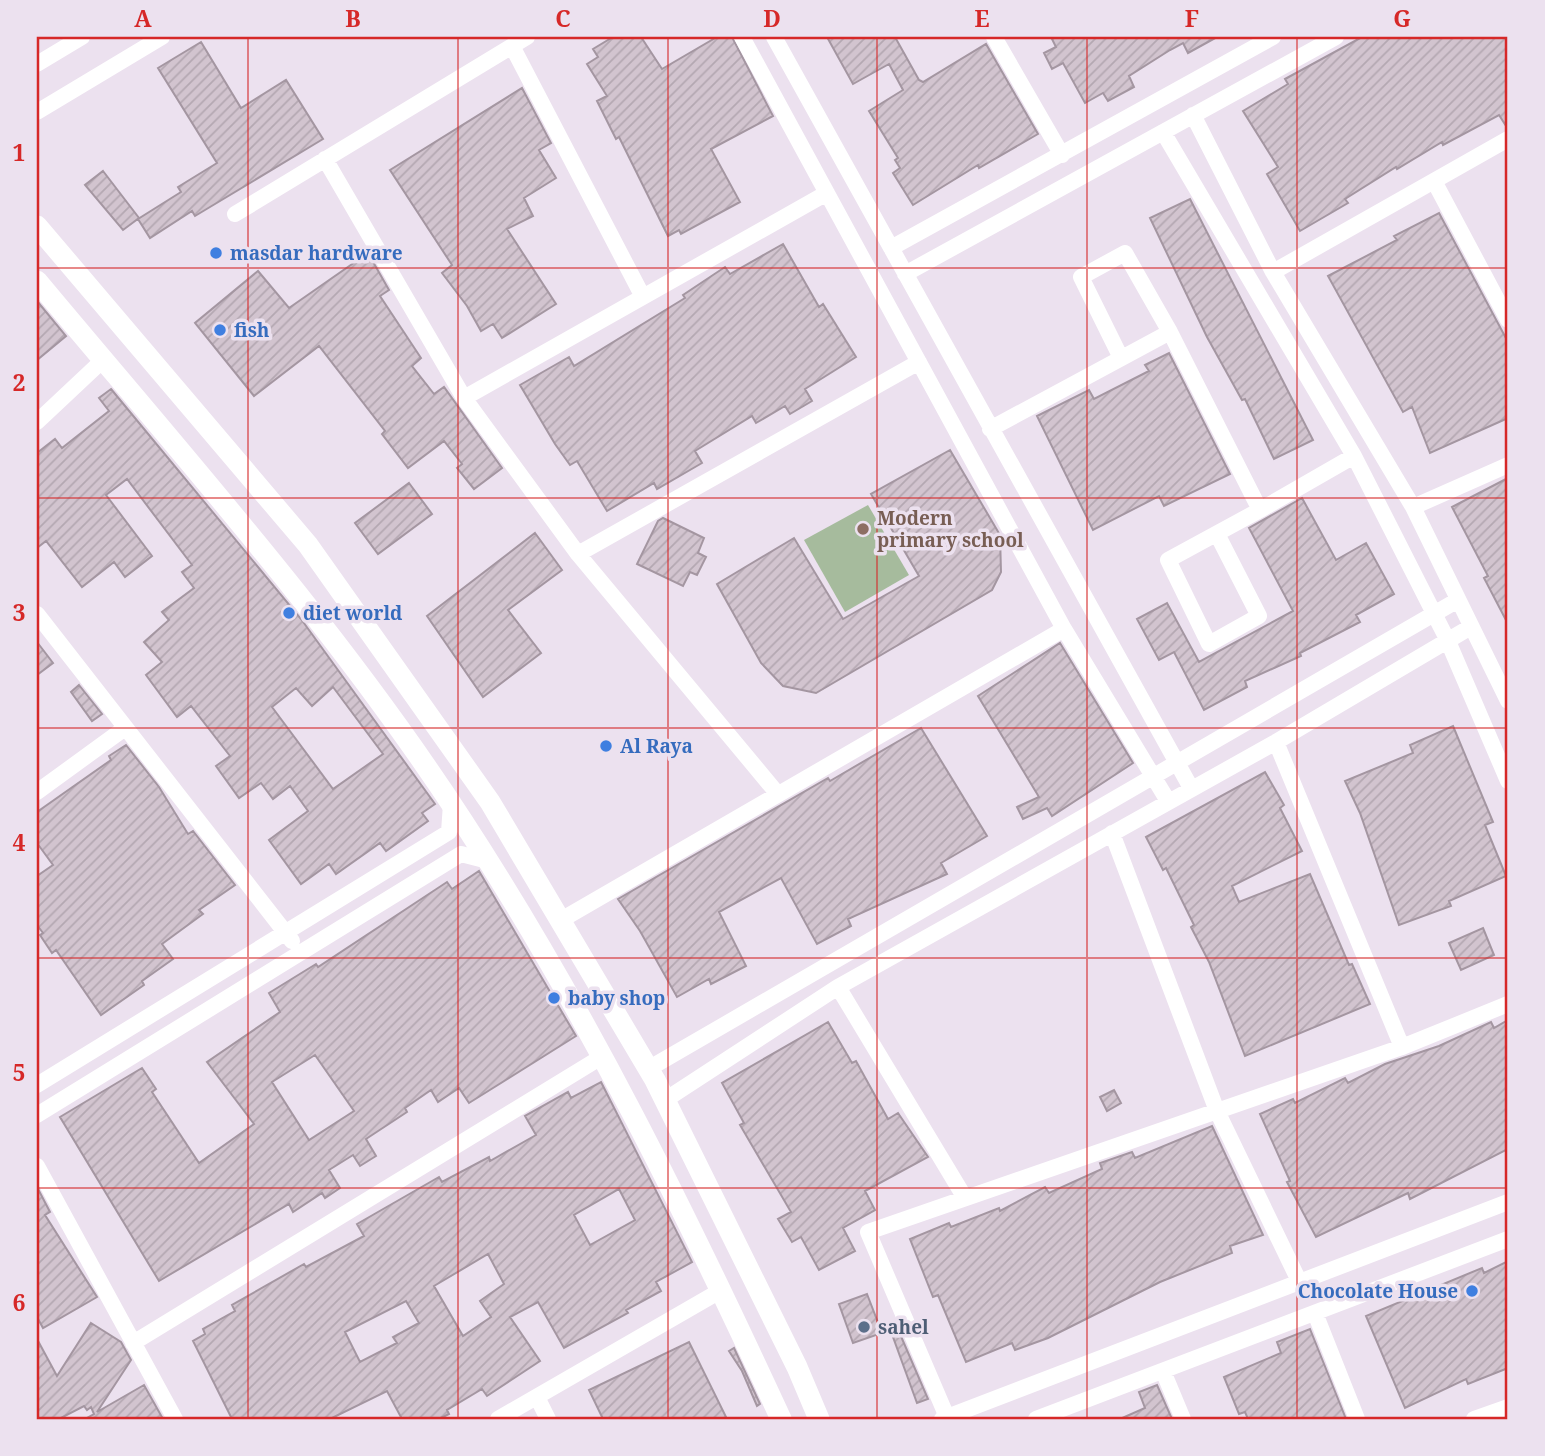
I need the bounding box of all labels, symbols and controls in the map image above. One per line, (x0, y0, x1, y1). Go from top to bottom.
text: A (134, 2, 152, 34)
text: B (345, 2, 361, 34)
text: C (555, 2, 571, 34)
text: D (763, 2, 781, 34)
text: E (974, 2, 990, 34)
text: F (1185, 2, 1199, 34)
text: G (1393, 2, 1411, 34)
text: 1 (13, 136, 26, 168)
place label: masdar hardware (230, 240, 403, 266)
marker: masdar hardware (208, 245, 224, 261)
place label: fish (234, 317, 270, 343)
marker: fish (212, 322, 228, 338)
text: 2 (13, 366, 26, 398)
place label: Modern primary school (877, 505, 1024, 553)
marker: Modern primary school (855, 521, 871, 537)
text: 3 (13, 596, 26, 628)
place label: diet world (303, 600, 403, 626)
marker: diet world (281, 605, 297, 621)
place label: Al Raya (620, 733, 693, 759)
marker: Al Raya (598, 738, 614, 754)
text: 4 (13, 826, 26, 858)
place label: baby shop (568, 985, 665, 1011)
marker: baby shop (546, 990, 562, 1006)
text: 5 (13, 1056, 26, 1088)
place label: Chocolate House (1298, 1278, 1458, 1304)
marker: Chocolate House (1464, 1283, 1480, 1299)
text: 6 (13, 1286, 26, 1318)
place label: sahel (878, 1314, 929, 1340)
marker: sahel (856, 1319, 872, 1335)

